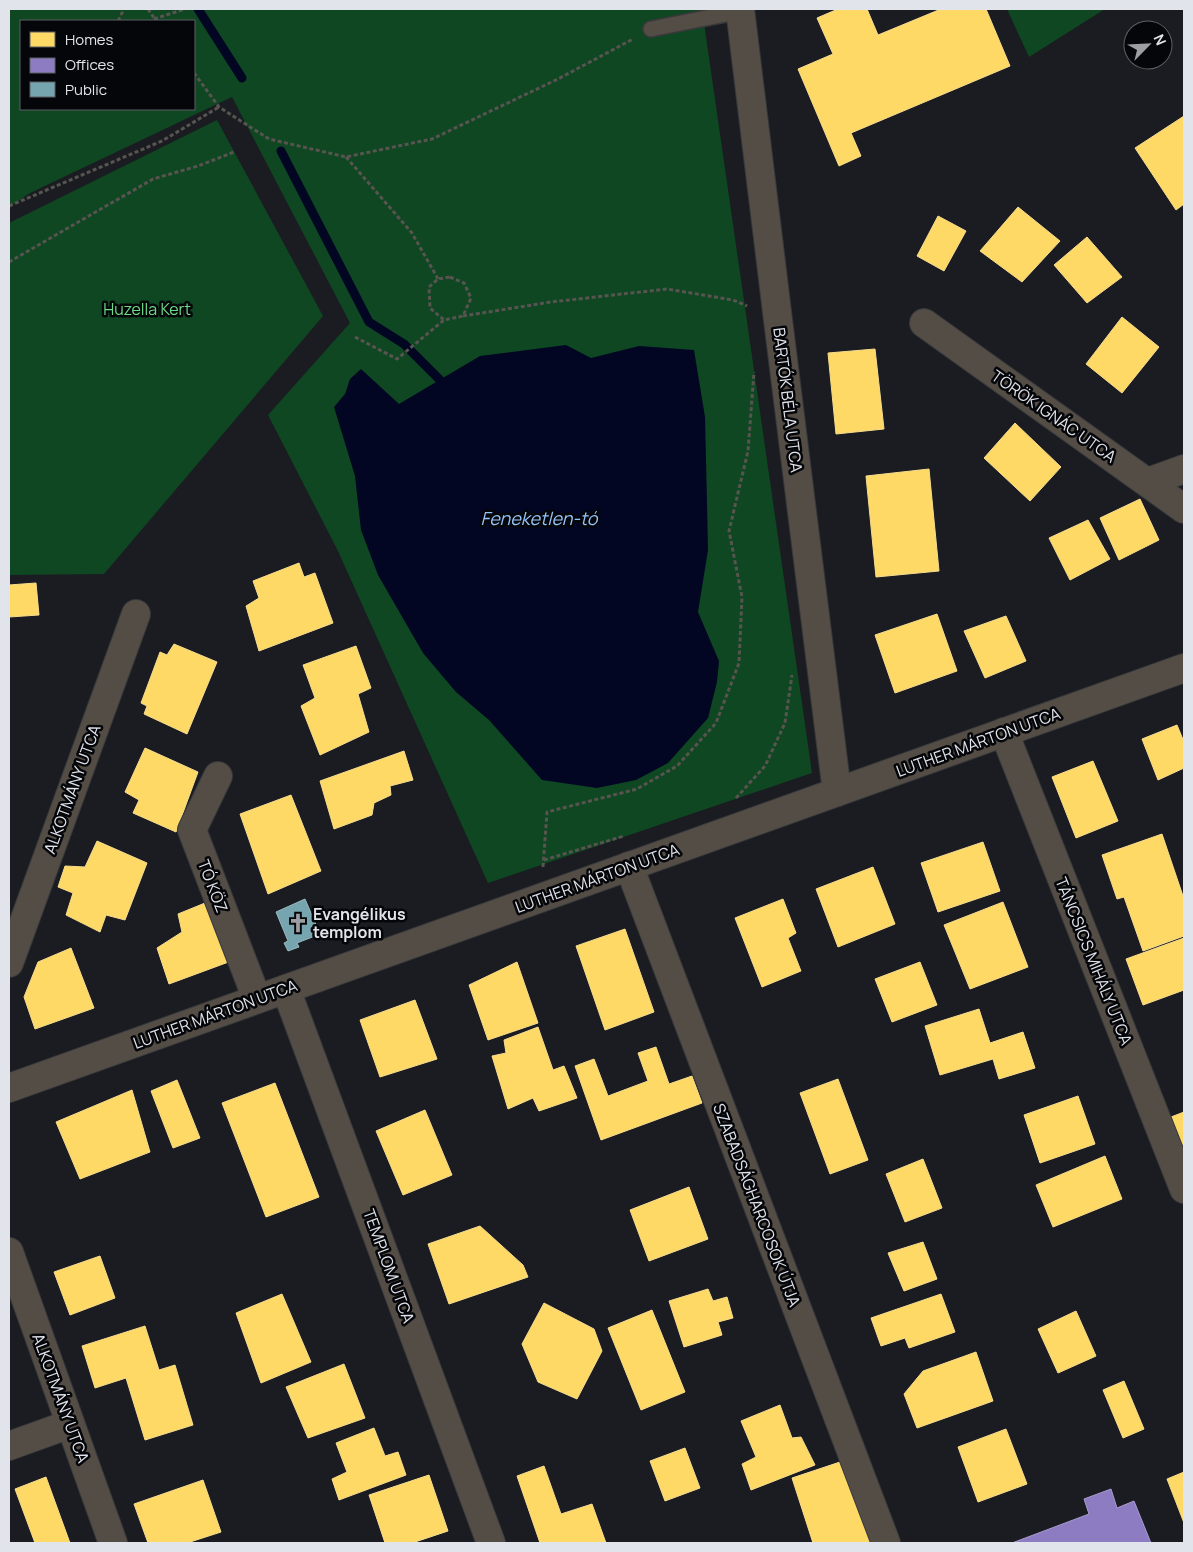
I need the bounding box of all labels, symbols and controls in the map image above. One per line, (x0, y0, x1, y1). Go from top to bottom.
legend (20, 20, 195, 110)
north arrow (1123, 20, 1173, 70)
text: Homes (65, 29, 114, 50)
text: N (1150, 31, 1171, 48)
text: Offices (65, 54, 114, 75)
text: Public (65, 79, 107, 100)
park label: Huzella Kert (103, 298, 191, 320)
street label: BARTÓK BÉLA UTCA (768, 326, 808, 474)
street label: TÖRÖK IGNÁC UTCA (987, 365, 1121, 467)
water label: Feneketlen-tó (481, 506, 599, 530)
street label: LUTHER MÁRTON UTCA (893, 702, 1063, 782)
street label: ALKOTMÁNY UTCA (38, 721, 106, 857)
street label: LUTHER MÁRTON UTCA (512, 838, 682, 918)
street label: TÓ KÖZ (193, 857, 233, 916)
street label: TÁNCSICS MIHÁLY UTCA (1050, 874, 1138, 1048)
place label: Evangélikus templom (313, 903, 406, 943)
church icon: Evangélikus templom (287, 912, 309, 934)
street label: LUTHER MÁRTON UTCA (130, 974, 300, 1054)
street label: SZABADSÁGHARCOSOK ÚTJA (708, 1100, 806, 1310)
street label: TEMPLOM UTCA (358, 1206, 420, 1326)
street label: ALKOTMÁNY UTCA (27, 1330, 95, 1466)

